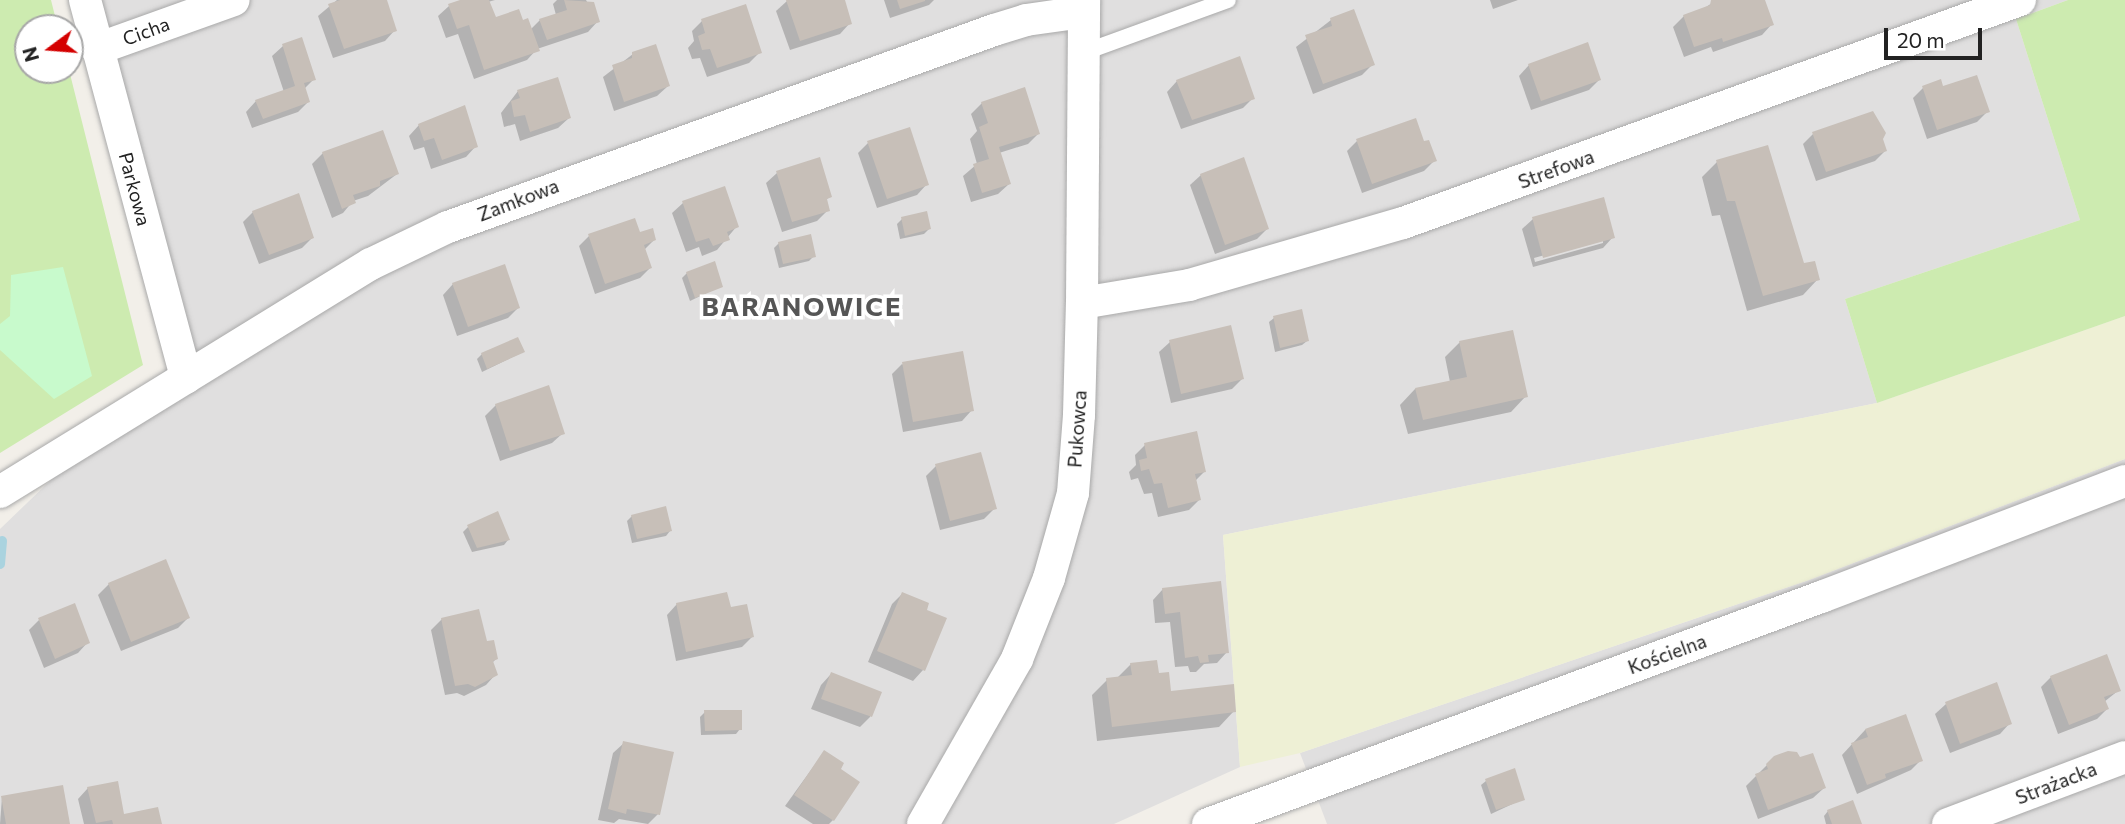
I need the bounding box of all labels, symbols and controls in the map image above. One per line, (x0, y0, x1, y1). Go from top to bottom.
street label: Cicha (119, 12, 173, 50)
north arrow (14, 14, 84, 84)
scale bar (1887, 14, 1985, 58)
text: 20 m (1897, 27, 1945, 52)
text: N (17, 44, 43, 64)
street label: Strefowa (1515, 145, 1597, 193)
street label: Parkowa (114, 150, 156, 228)
street label: Zamkowa (474, 174, 562, 226)
district label: BARANOWICE (703, 290, 901, 322)
street label: Pukowca (1063, 389, 1091, 469)
street label: Kościelna (1625, 629, 1709, 679)
street label: Strażacka (2012, 757, 2100, 809)

